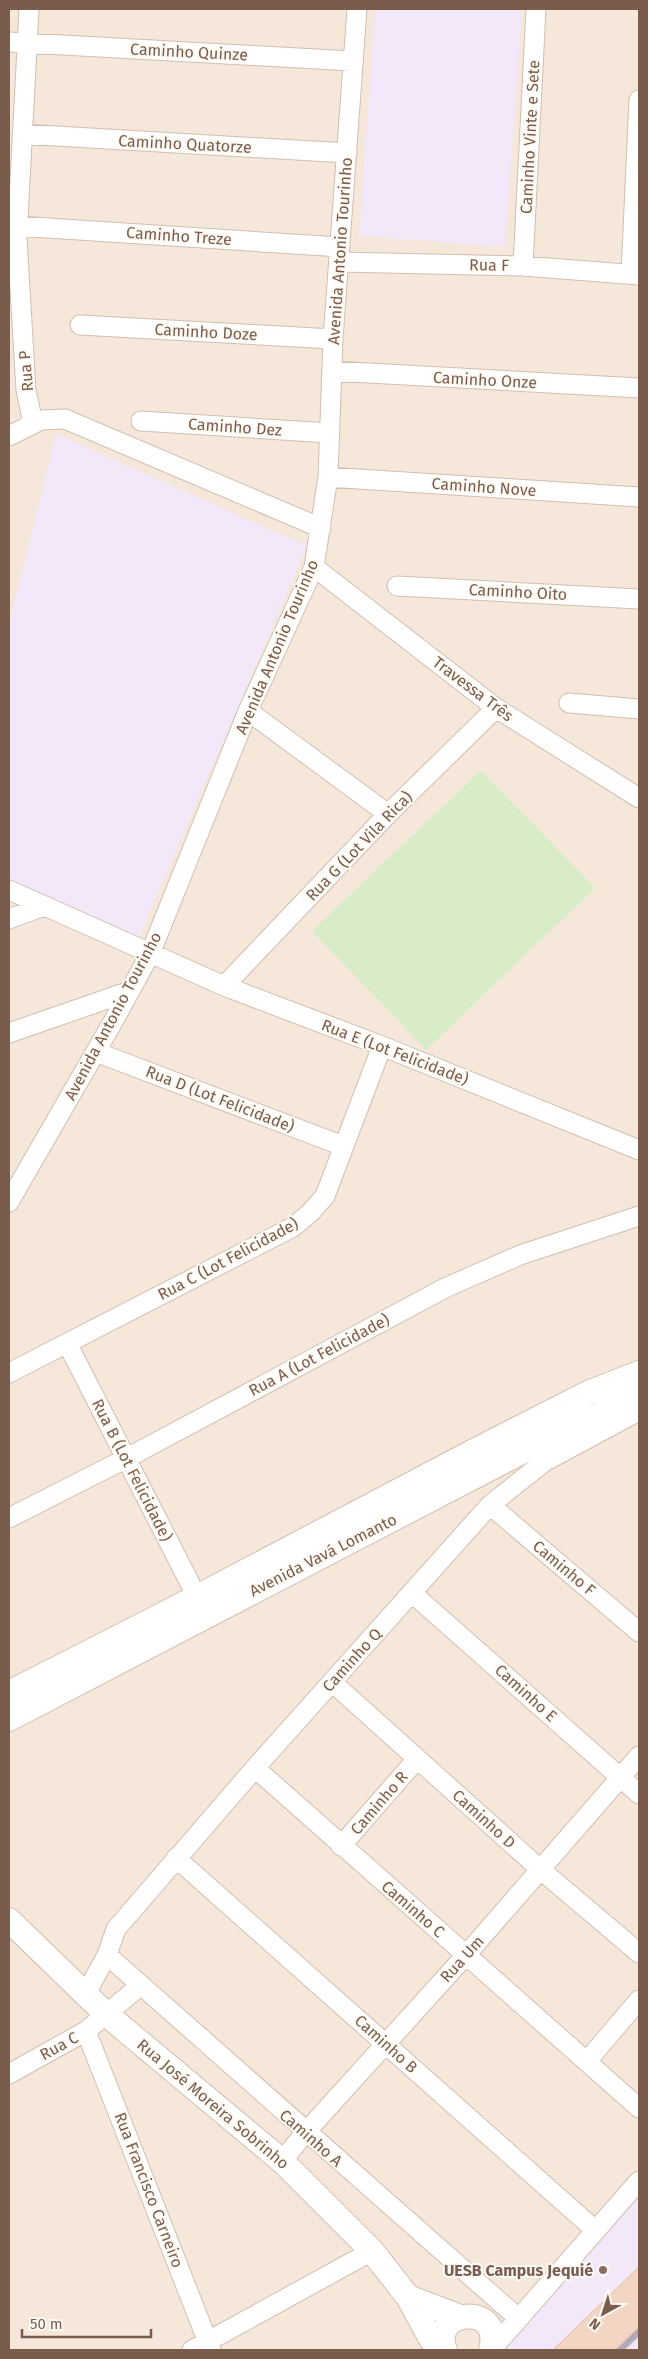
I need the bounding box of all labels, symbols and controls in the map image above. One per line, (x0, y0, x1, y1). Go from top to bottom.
street label: Caminho Quinze (130, 39, 248, 65)
street label: Caminho Vinte e Sete (516, 60, 544, 214)
street label: Caminho Quatorze (118, 131, 252, 157)
street label: Avenida Antonio Tourinho (324, 157, 356, 345)
street label: Caminho Treze (126, 223, 232, 249)
street label: Rua F (469, 255, 509, 275)
street label: Caminho Doze (154, 320, 258, 344)
street label: Rua P (15, 350, 37, 392)
street label: Caminho Onze (433, 368, 537, 392)
street label: Caminho Dez (187, 414, 283, 440)
street label: Caminho Nove (431, 474, 537, 500)
street label: Avenida Antonio Tourinho (232, 557, 322, 737)
street label: Caminho Oito (468, 580, 568, 604)
street label: Travessa Três (429, 653, 517, 725)
street label: Rua G (Lot Vila Rica) (302, 787, 416, 905)
street label: Avenida Antonio Tourinho (61, 929, 165, 1103)
street label: Rua E (Lot Felicidade) (319, 1015, 471, 1089)
street label: Rua D (Lot Felicidade) (143, 1062, 297, 1136)
street label: Rua C (Lot Felicidade) (155, 1214, 301, 1304)
street label: Rua A (Lot Felicidade) (245, 1310, 393, 1400)
street label: Rua B (Lot Felicidade) (88, 1396, 176, 1544)
street label: Avenida Vavá Lomanto (246, 1510, 400, 1600)
street label: Caminho F (529, 1536, 599, 1600)
street label: Caminho Q (318, 1624, 386, 1696)
street label: Caminho E (491, 1660, 561, 1726)
street label: Caminho R (346, 1767, 412, 1839)
street label: Caminho D (449, 1786, 519, 1852)
street label: Caminho C (378, 1877, 448, 1941)
street label: Rua Um (436, 1932, 488, 1986)
street label: Caminho B (351, 2011, 421, 2077)
street label: Rua C (37, 2028, 82, 2064)
street label: Rua José Moreira Sobrinho (133, 2035, 293, 2173)
street label: Caminho A (276, 2105, 347, 2171)
street label: Rua Francisco Carneiro (111, 2110, 187, 2270)
place label: UESB Campus Jequié (444, 2261, 593, 2280)
marker: UESB Campus Jequié (597, 2264, 609, 2276)
north arrow (578, 2289, 628, 2339)
scale bar (22, 2306, 151, 2338)
text: N (586, 2314, 604, 2333)
text: 50 m (30, 2315, 63, 2333)

